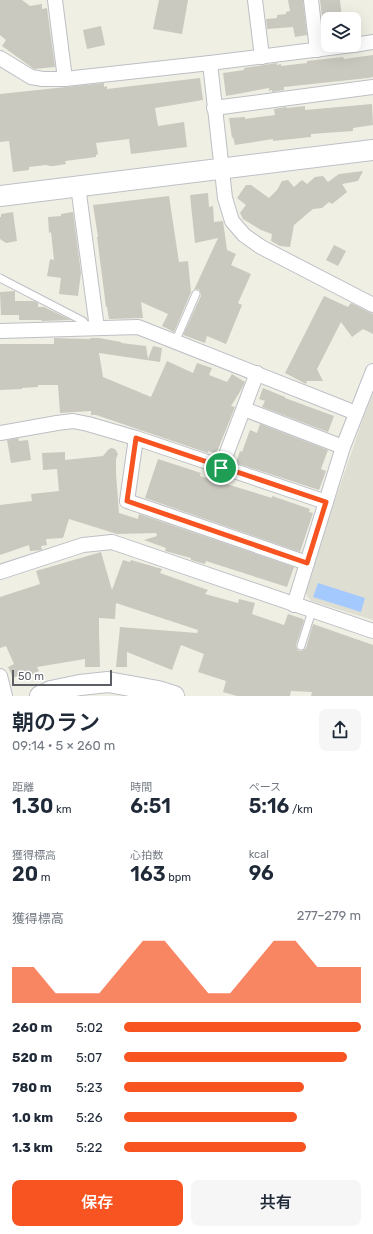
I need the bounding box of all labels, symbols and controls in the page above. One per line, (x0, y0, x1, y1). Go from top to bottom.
map controls (321, 12, 361, 52)
button: layers (321, 12, 361, 52)
pin (204, 451, 238, 485)
icon: arrive (210, 457, 232, 479)
scale bar (12, 668, 112, 687)
text: 50 m (18, 670, 44, 683)
text: 朝のラン (12, 709, 100, 736)
button: share (319, 709, 361, 751)
text: 09:14 · 5 × 260 m (12, 738, 115, 753)
text: 距離 (12, 781, 34, 794)
text: 時間 (130, 781, 152, 794)
text: ペース (249, 781, 281, 794)
text: 1.30 (12, 794, 53, 818)
text: 6:51 (130, 794, 171, 818)
text: 5:16 (249, 794, 289, 818)
text: km (53, 803, 72, 816)
text: /km (289, 803, 313, 816)
text: kcal (249, 848, 269, 861)
text: 獲得標高 (12, 849, 56, 862)
text: 心拍数 (130, 849, 163, 862)
text: 96 (249, 861, 274, 885)
text: 20 (12, 862, 38, 886)
text: 163 (130, 862, 166, 886)
text: m (38, 871, 51, 884)
text: bpm (166, 871, 191, 884)
text: 277–279 m (297, 908, 361, 923)
text: 獲得標高 (12, 911, 64, 926)
text: 260 m (12, 1020, 52, 1035)
text: 5:02 (76, 1020, 103, 1035)
text: 520 m (12, 1050, 52, 1065)
text: 5:07 (76, 1050, 102, 1065)
text: 780 m (12, 1080, 52, 1095)
text: 5:23 (76, 1080, 103, 1095)
text: 1.0 km (12, 1110, 53, 1125)
text: 5:26 (76, 1110, 103, 1125)
text: 1.3 km (12, 1140, 53, 1155)
text: 5:22 (76, 1140, 102, 1155)
button: 保存 (12, 1180, 183, 1226)
button: 共有 (191, 1180, 361, 1226)

